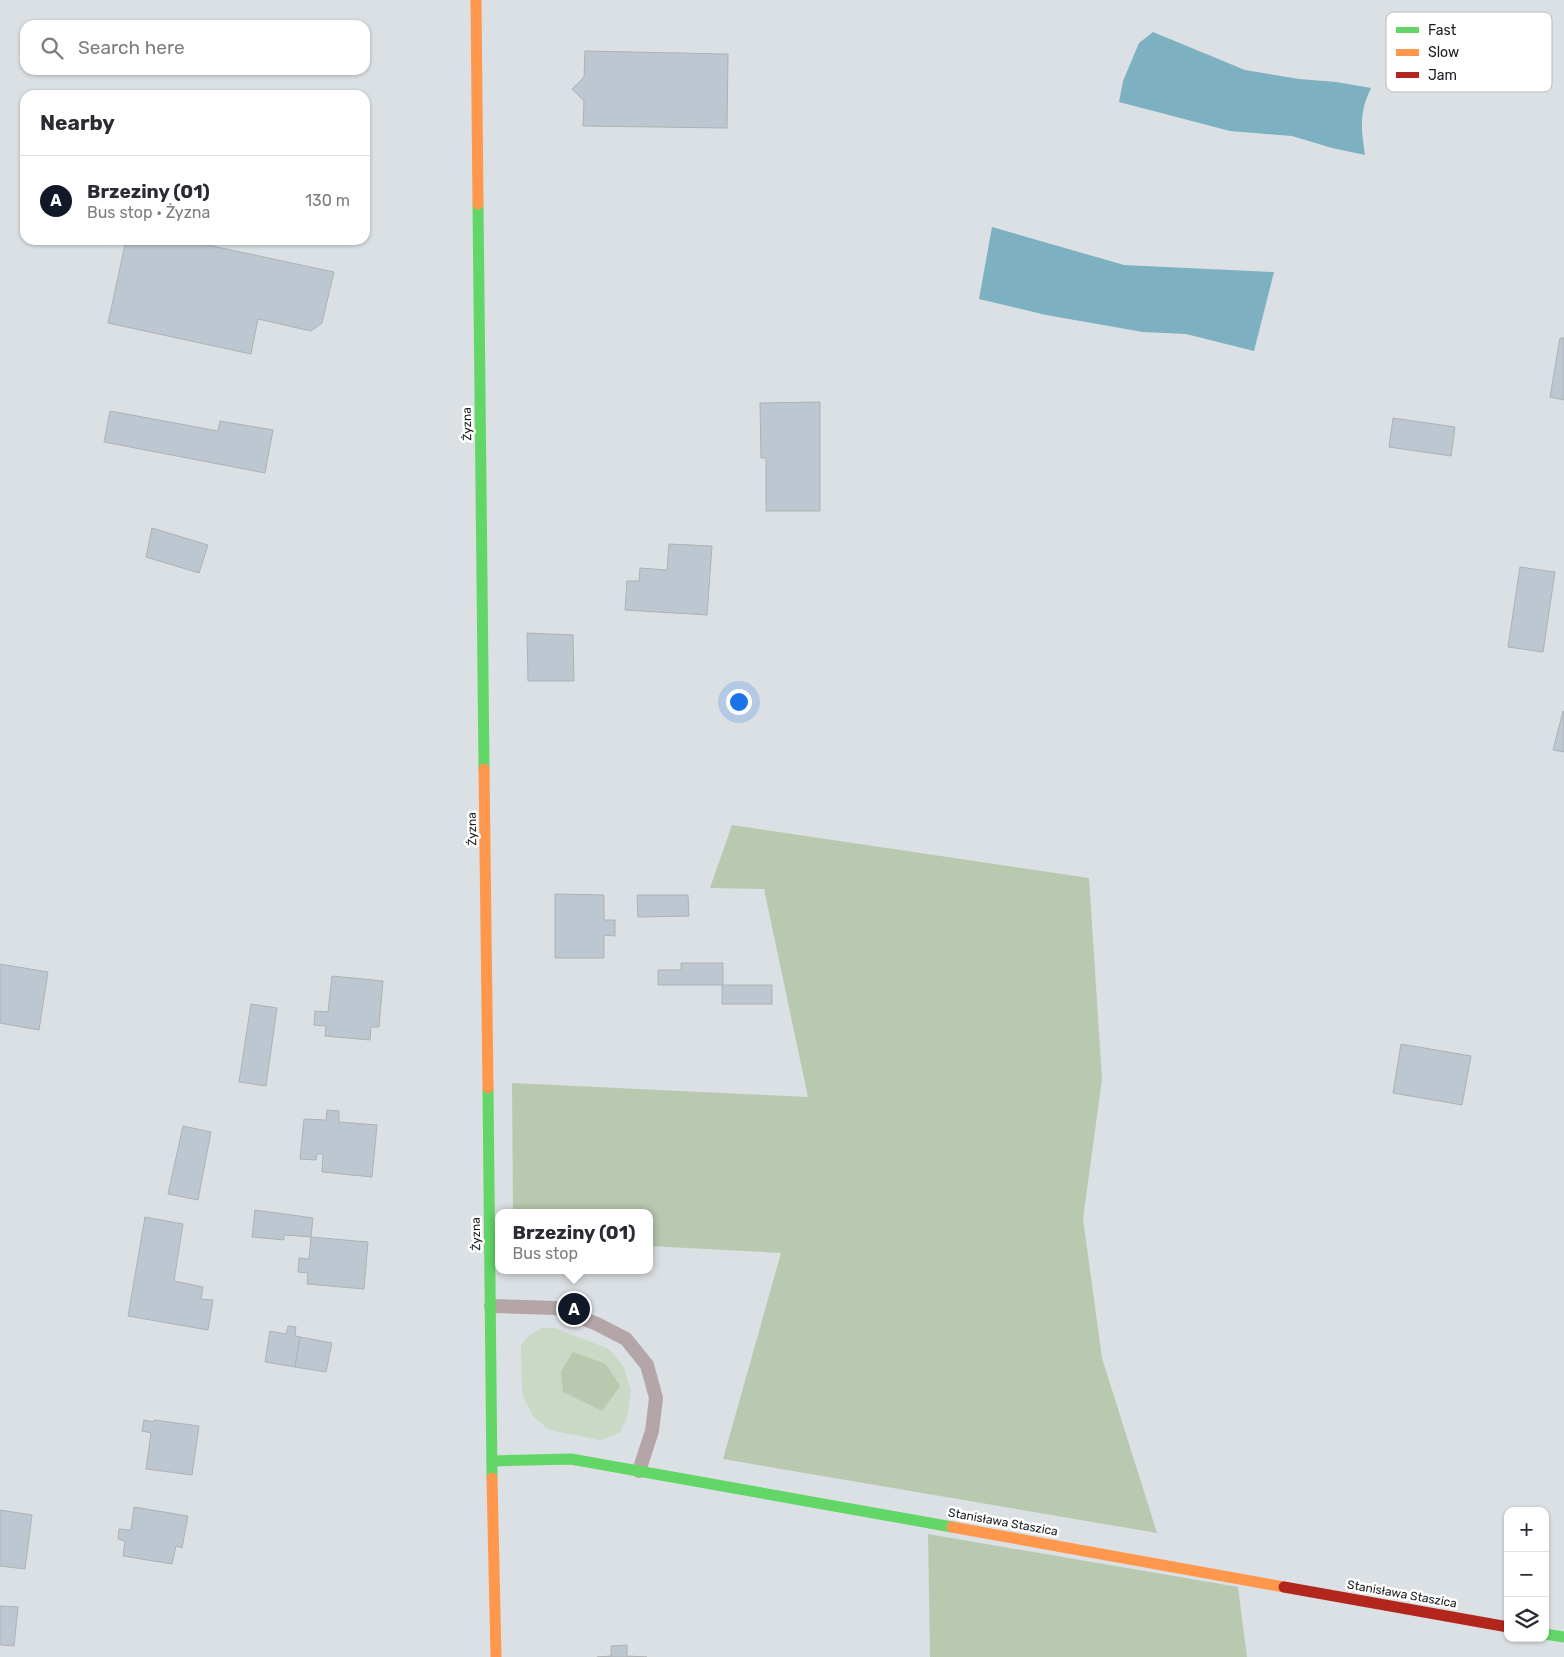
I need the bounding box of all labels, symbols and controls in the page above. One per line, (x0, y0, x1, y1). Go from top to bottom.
legend (1386, 12, 1552, 92)
search box (20, 20, 370, 75)
text: Fast (1428, 22, 1457, 39)
icon: search (38, 34, 66, 62)
text: Search here (78, 36, 185, 59)
text: Slow (1428, 44, 1459, 61)
text: Jam (1428, 67, 1457, 84)
text: Nearby (40, 110, 115, 135)
text: Brzeziny (01) (87, 180, 210, 203)
text: A (50, 191, 62, 210)
text: 130 m (305, 191, 350, 210)
text: Bus stop · Żyzna (87, 203, 210, 222)
street label: Żyzna (460, 407, 474, 441)
your location (726, 689, 752, 715)
street label: Żyzna (465, 812, 479, 846)
popup (495, 1209, 653, 1274)
street label: Żyzna (469, 1217, 483, 1251)
text: Brzeziny (01) (513, 1221, 635, 1244)
text: Bus stop (513, 1244, 578, 1263)
pin: A (558, 1290, 590, 1328)
street label: Stanisława Staszica (947, 1505, 1059, 1539)
map controls (1504, 1507, 1549, 1642)
button: + (1504, 1507, 1549, 1552)
button: − (1504, 1552, 1549, 1597)
street label: Stanisława Staszica (1346, 1577, 1458, 1611)
button: layers (1504, 1597, 1549, 1642)

